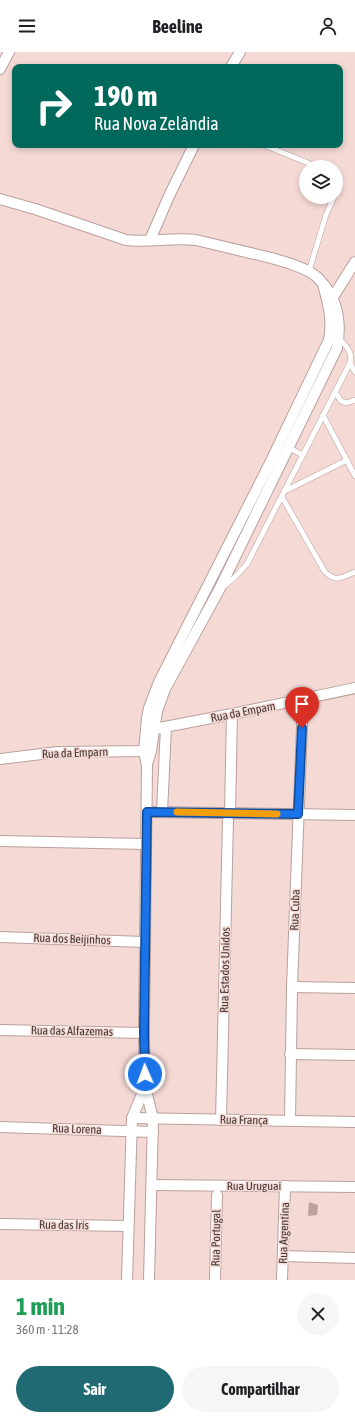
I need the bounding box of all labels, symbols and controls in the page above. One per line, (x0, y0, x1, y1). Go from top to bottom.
icon: menu (16, 15, 38, 37)
icon: person (317, 15, 339, 37)
text: Beeline (152, 16, 203, 37)
icon: right (28, 80, 80, 132)
text: 190 m (94, 80, 157, 112)
text: Rua Nova Zelândia (94, 113, 219, 134)
map controls (299, 160, 343, 204)
button: layers (299, 160, 343, 204)
pin (285, 687, 319, 728)
icon: arrive (291, 693, 313, 715)
street label: Rua da Empam (209, 699, 277, 725)
street label: Rua da Emparn (42, 745, 108, 761)
street label: Rua Cuba (287, 889, 303, 931)
street label: Rua Estados Unidos (217, 927, 233, 1013)
street label: Rua dos Beijinhos (33, 931, 111, 947)
street label: Rua das Alfazemas (31, 1023, 113, 1039)
position arrow (124, 1053, 166, 1095)
street label: Rua França (220, 1113, 268, 1127)
street label: Rua Lorena (52, 1121, 102, 1137)
street label: Rua Uruguai (227, 1179, 281, 1193)
street label: Rua Argentina (276, 1202, 292, 1264)
street label: Rua Portugal (209, 1209, 224, 1267)
street label: Rua das Íris (39, 1218, 89, 1232)
text: 1 min (16, 1293, 65, 1320)
button: close (297, 1293, 339, 1335)
text: 360 m · 11:28 (16, 1322, 79, 1337)
button: Sair (16, 1366, 174, 1412)
button: Compartilhar (182, 1366, 339, 1412)

